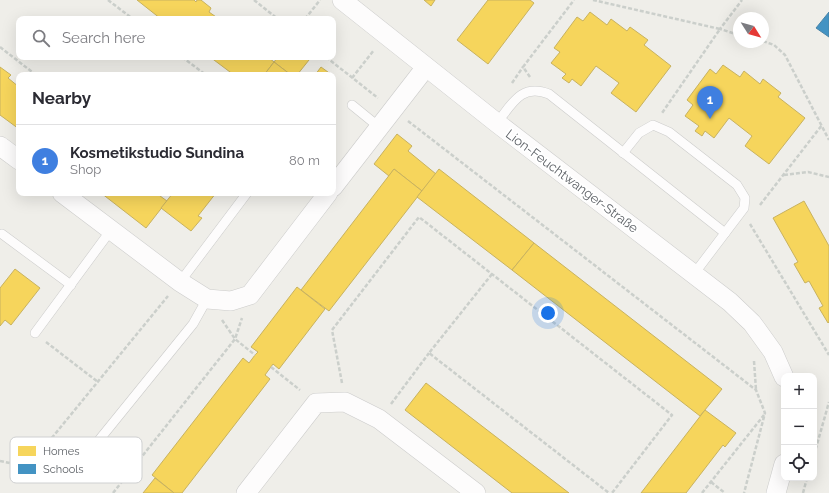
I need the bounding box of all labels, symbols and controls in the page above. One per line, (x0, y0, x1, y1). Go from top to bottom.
north arrow (733, 12, 769, 48)
search box (16, 16, 336, 60)
icon: search (30, 27, 52, 49)
text: Search here (62, 29, 145, 47)
pin: 1 (697, 86, 723, 119)
text: Nearby (32, 88, 91, 108)
street label: Lion-Feuchtwanger-Straße (503, 126, 641, 236)
text: Kosmetikstudio Sundina (70, 144, 244, 162)
text: 1 (42, 153, 48, 168)
text: 80 m (289, 153, 320, 168)
text: Shop (70, 162, 101, 177)
your location (538, 303, 558, 323)
map controls (781, 373, 817, 481)
button: + (781, 373, 817, 409)
button: − (781, 409, 817, 445)
legend (10, 437, 142, 483)
text: Homes (43, 445, 79, 458)
button: locate (781, 445, 817, 481)
text: Schools (43, 463, 84, 476)

